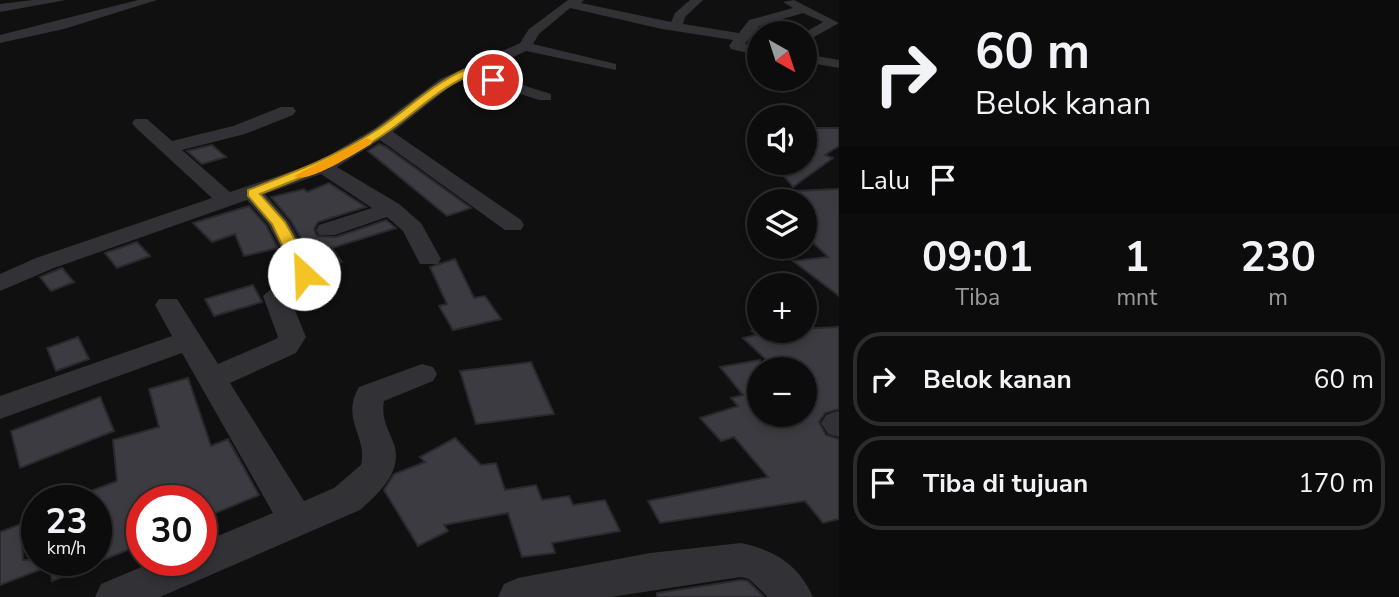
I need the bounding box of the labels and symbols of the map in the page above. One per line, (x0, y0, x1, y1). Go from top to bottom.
north arrow (747, 21, 817, 91)
pin (463, 50, 523, 110)
position arrow (267, 237, 341, 311)
speed limit sign: 30 (126, 485, 217, 576)

